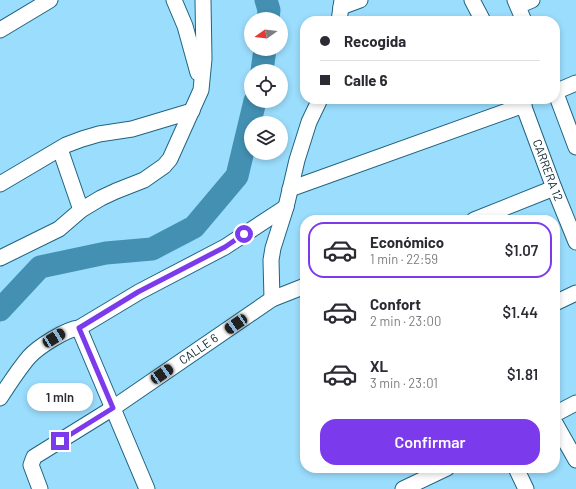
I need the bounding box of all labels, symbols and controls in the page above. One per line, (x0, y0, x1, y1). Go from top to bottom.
north arrow (244, 12, 288, 56)
map controls (244, 12, 288, 160)
text: Recogida (344, 32, 406, 50)
button: locate (244, 64, 288, 108)
text: Calle 6 (344, 71, 388, 89)
button: layers (244, 116, 288, 160)
street label: CARRERA 12 (531, 137, 566, 203)
route start (235, 225, 253, 243)
icon: car (322, 232, 358, 268)
text: Económico (370, 233, 444, 251)
text: $1.07 (505, 241, 538, 259)
text: 1 min · 22:59 (370, 251, 438, 267)
icon: car (322, 294, 358, 330)
text: Confort (370, 295, 421, 313)
text: $1.44 (503, 303, 538, 321)
car (223, 312, 249, 336)
text: 2 min · 23:00 (370, 313, 441, 329)
car (41, 327, 67, 349)
street label: CALLE 6 (176, 330, 220, 367)
icon: car (322, 356, 358, 392)
text: XL (370, 357, 388, 375)
car (149, 362, 175, 386)
text: $1.81 (507, 365, 538, 383)
text: 3 min · 23:01 (370, 375, 438, 391)
callout: 1 min (27, 383, 93, 411)
text: 1 min (46, 389, 74, 405)
button: Confirmar (320, 419, 540, 465)
route end (51, 432, 69, 450)

